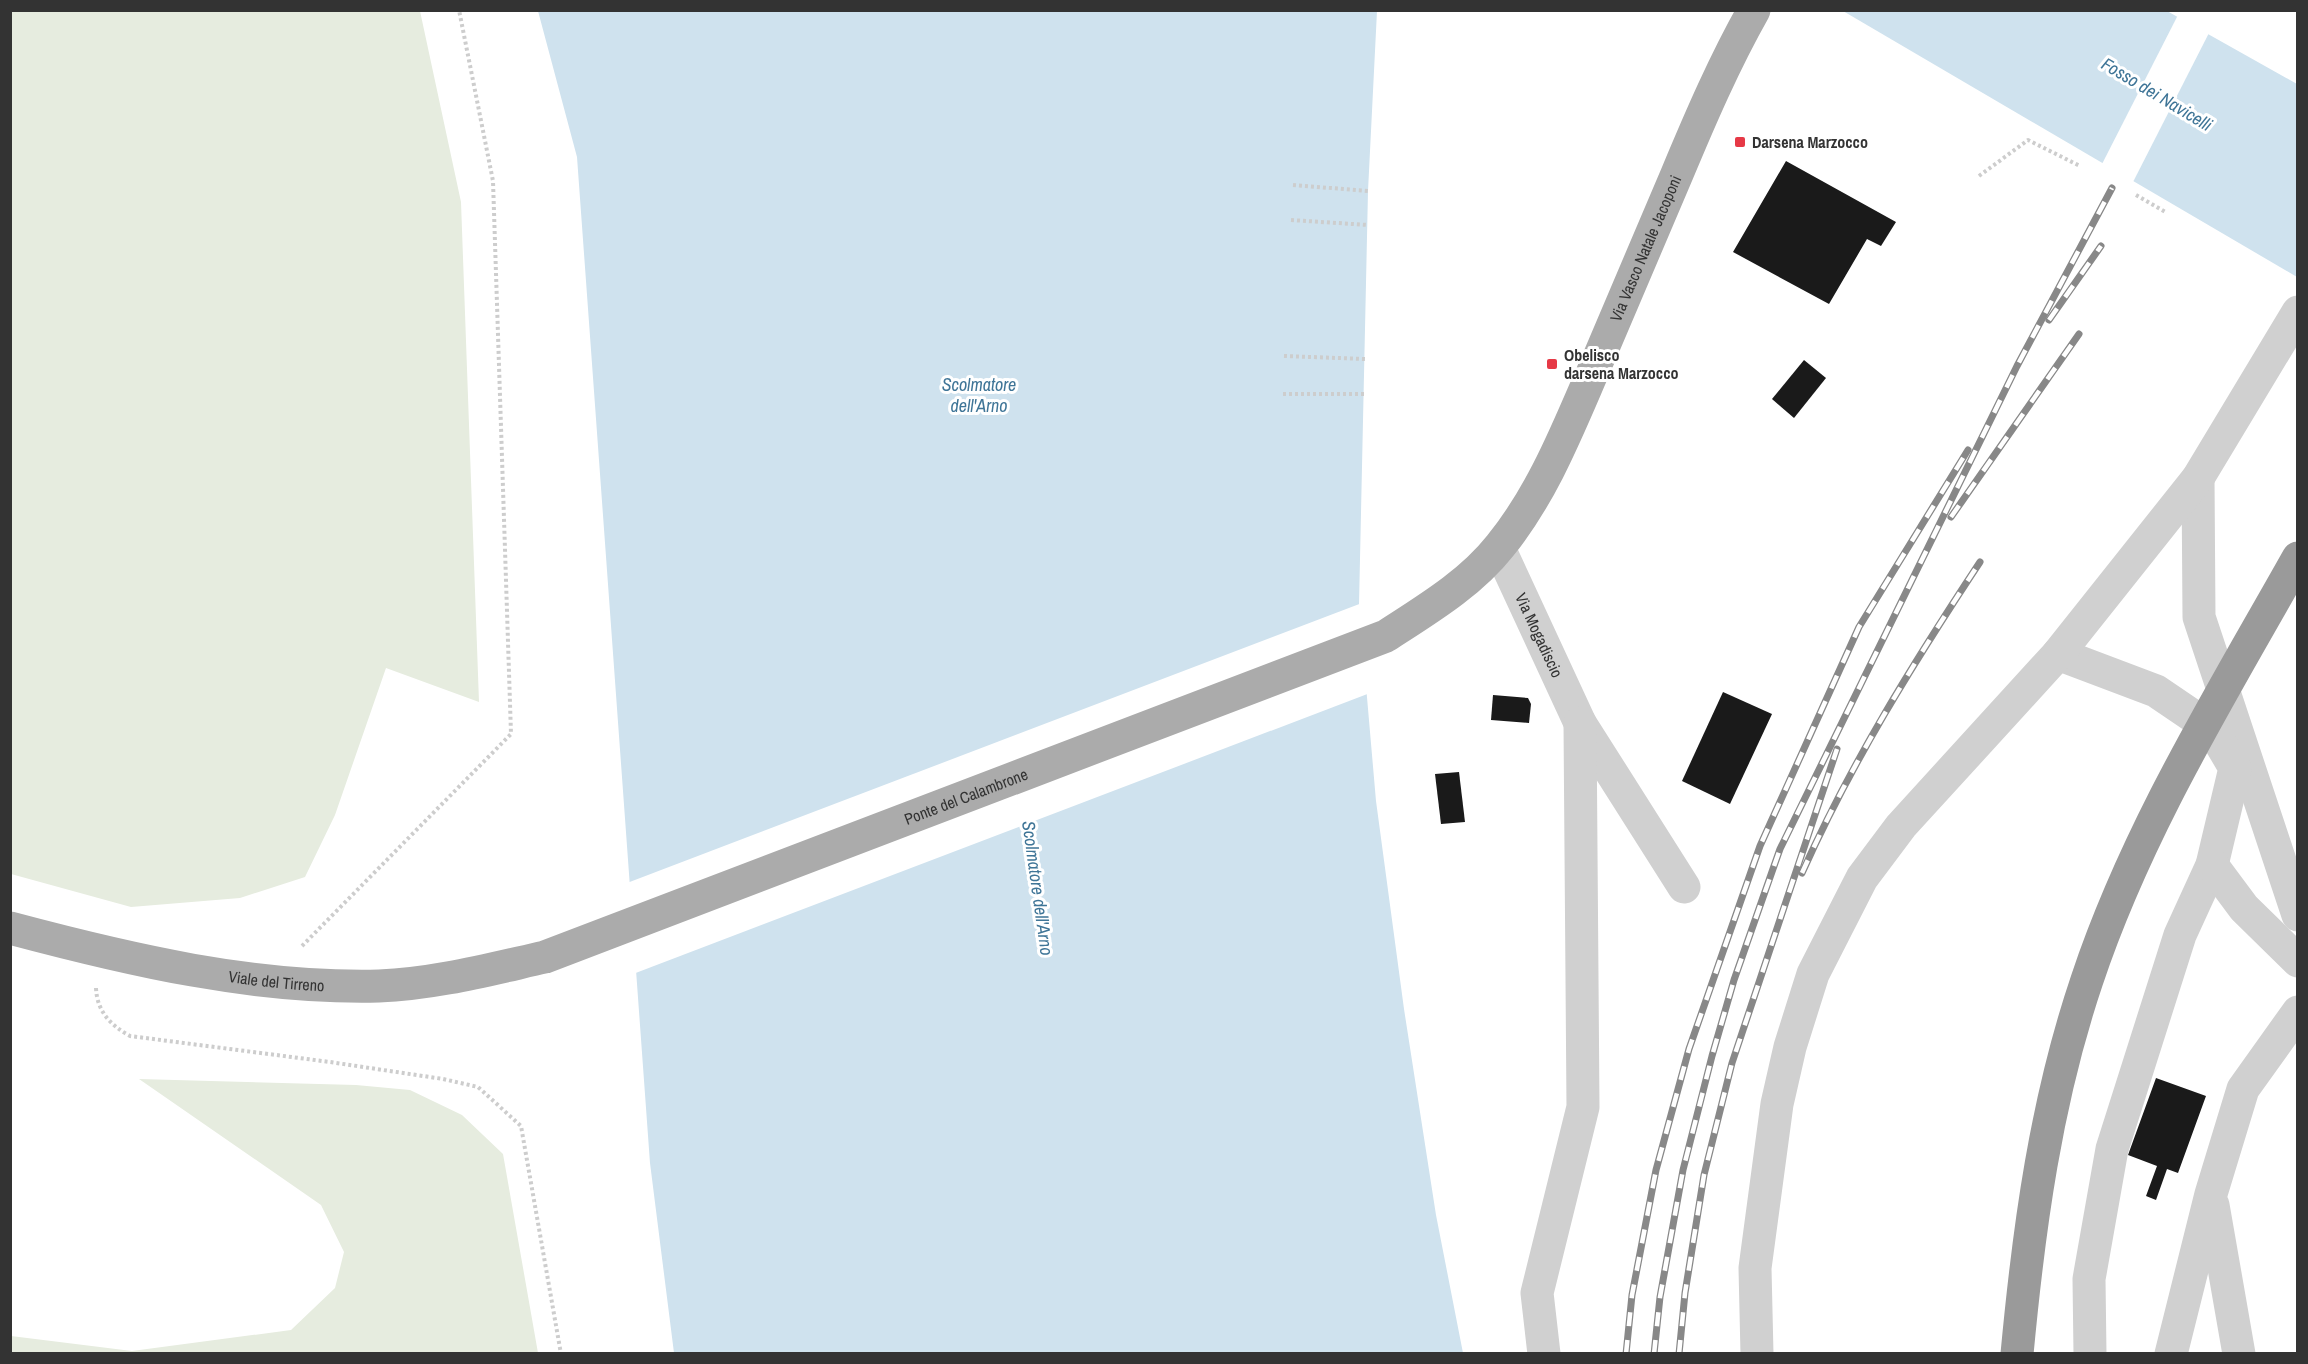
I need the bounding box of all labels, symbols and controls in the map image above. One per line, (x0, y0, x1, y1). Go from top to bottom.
water label: Fosso dei Navicelli (2097, 51, 2217, 137)
place label: Darsena Marzocco (1752, 131, 1868, 153)
marker: Darsena Marzocco (1733, 135, 1747, 149)
street label: Via Vasco Natale Jacoponi (1604, 172, 1686, 325)
place label: Obelisco darsena Marzocco (1564, 344, 1678, 384)
marker: Obelisco darsena Marzocco (1545, 357, 1559, 371)
water label: Scolmatore dell'Arno (942, 372, 1016, 418)
street label: Via Mogadiscio (1510, 589, 1568, 681)
street label: Ponte del Calambrone (901, 763, 1031, 830)
water label: Scolmatore dell'Arno (1016, 819, 1060, 957)
street label: Viale del Tirreno (227, 965, 325, 996)

